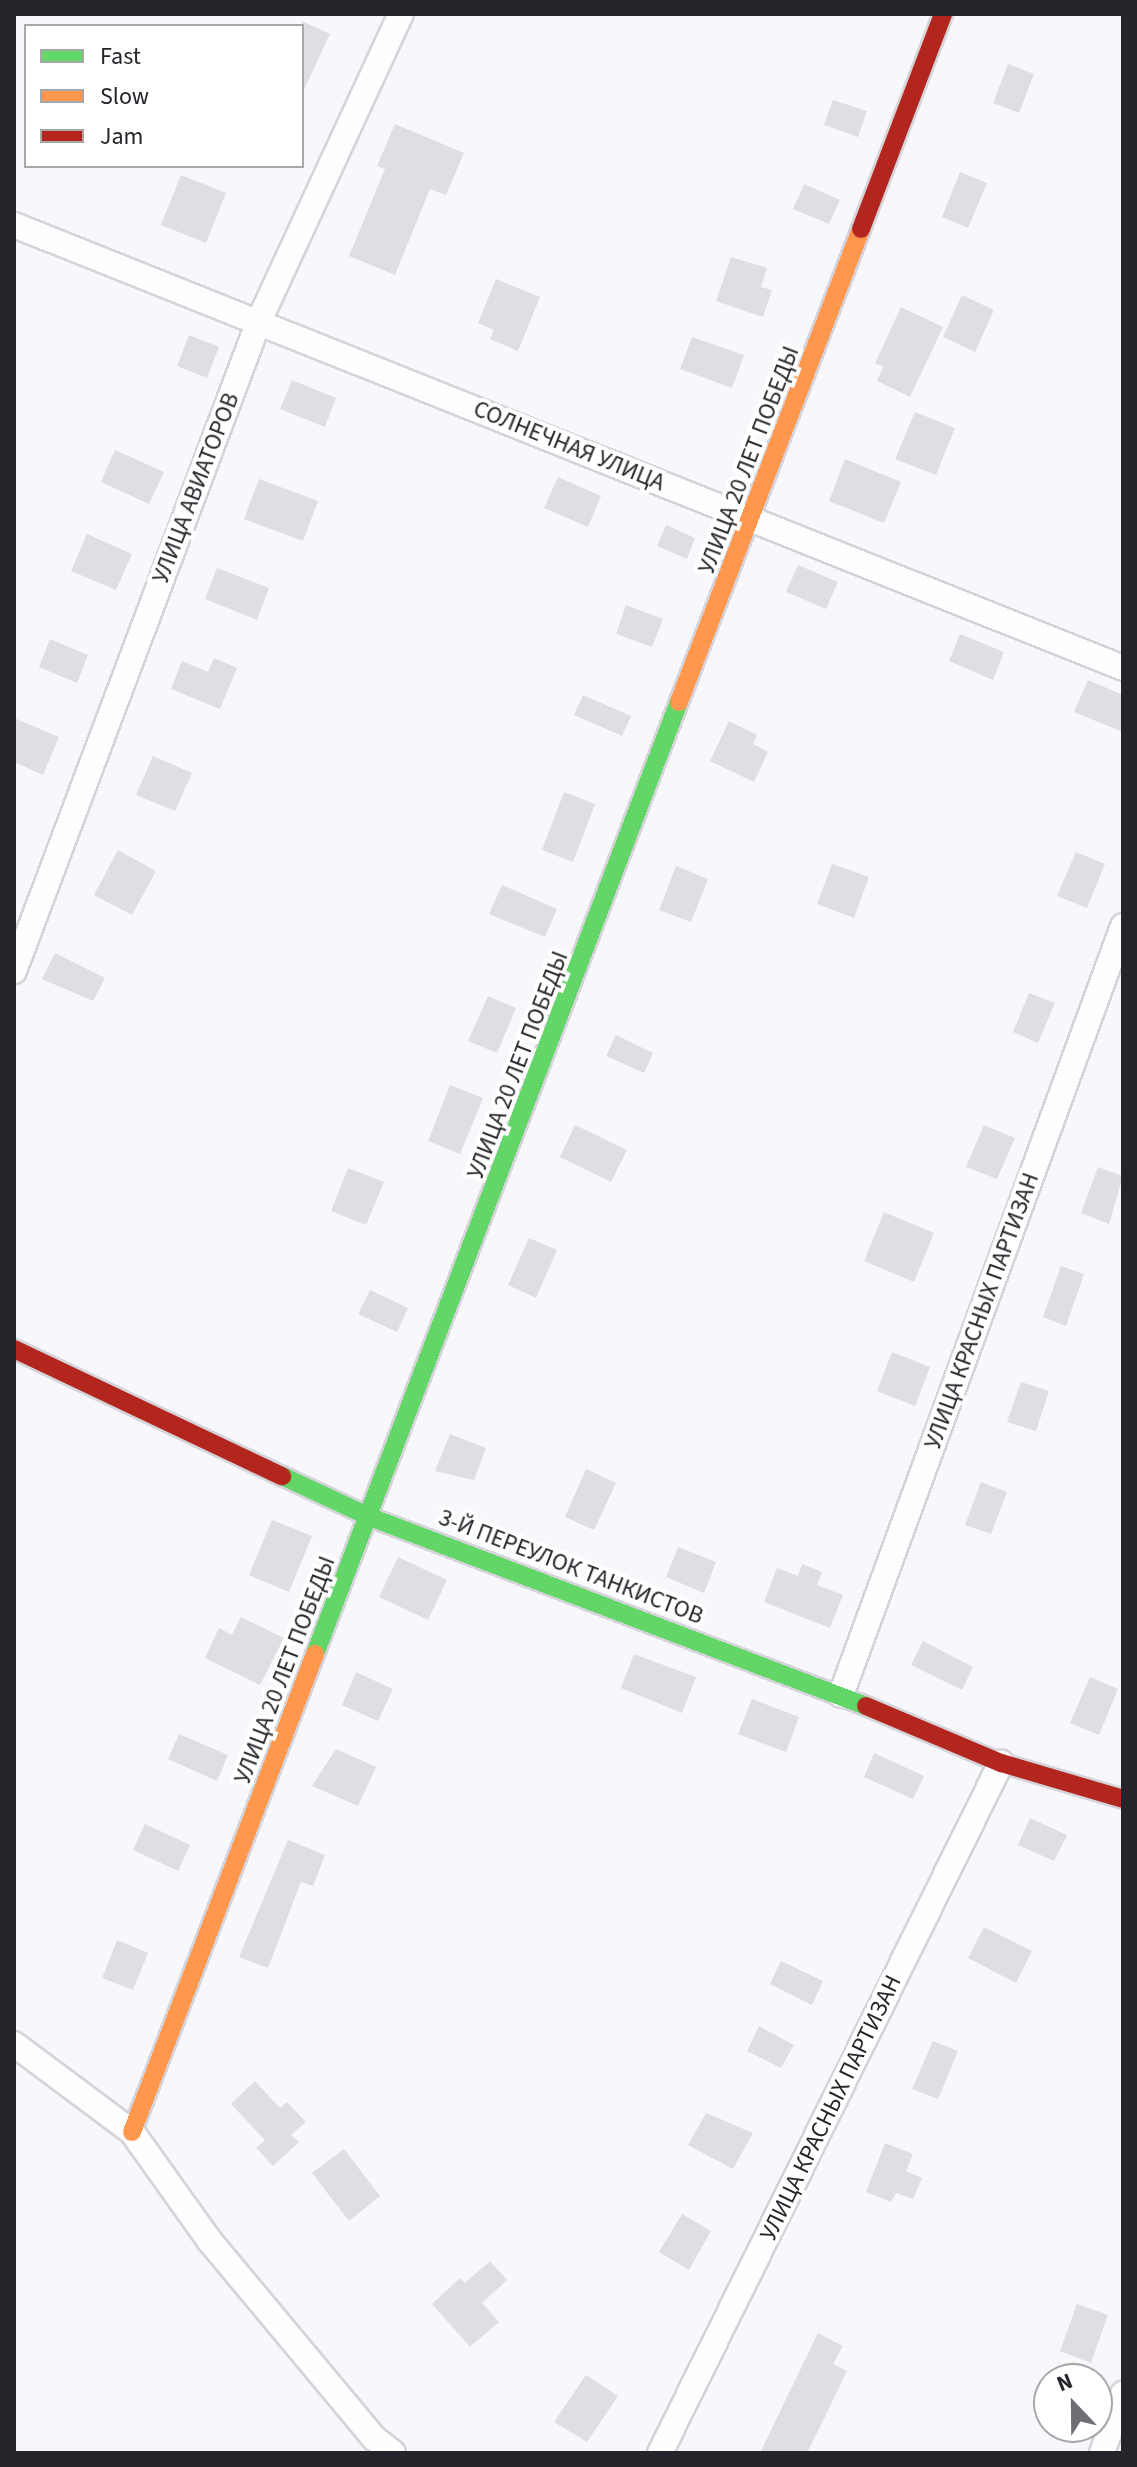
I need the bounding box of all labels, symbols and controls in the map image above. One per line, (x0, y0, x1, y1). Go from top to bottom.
legend (24, 24, 304, 168)
text: Fast (100, 39, 141, 74)
text: Slow (100, 79, 149, 114)
text: Jam (100, 119, 144, 154)
street label: УЛИЦА 20 ЛЕТ ПОБЕДЫ (692, 342, 806, 578)
street label: УЛИЦА АВИАТОРОВ (146, 389, 246, 587)
street label: СОЛНЕЧНАЯ УЛИЦА (469, 394, 669, 498)
street label: УЛИЦА 20 ЛЕТ ПОБЕДЫ (461, 947, 575, 1183)
street label: УЛИЦА КРАСНЫХ ПАРТИЗАН (919, 1169, 1045, 1453)
street label: 3-Й ПЕРЕУЛОК ТАНКИСТОВ (435, 1503, 707, 1631)
street label: УЛИЦА 20 ЛЕТ ПОБЕДЫ (228, 1552, 342, 1788)
street label: УЛИЦА КРАСНЫХ ПАРТИЗАН (754, 1971, 908, 2245)
north arrow (1033, 2363, 1113, 2443)
text: N (1052, 2365, 1078, 2400)

